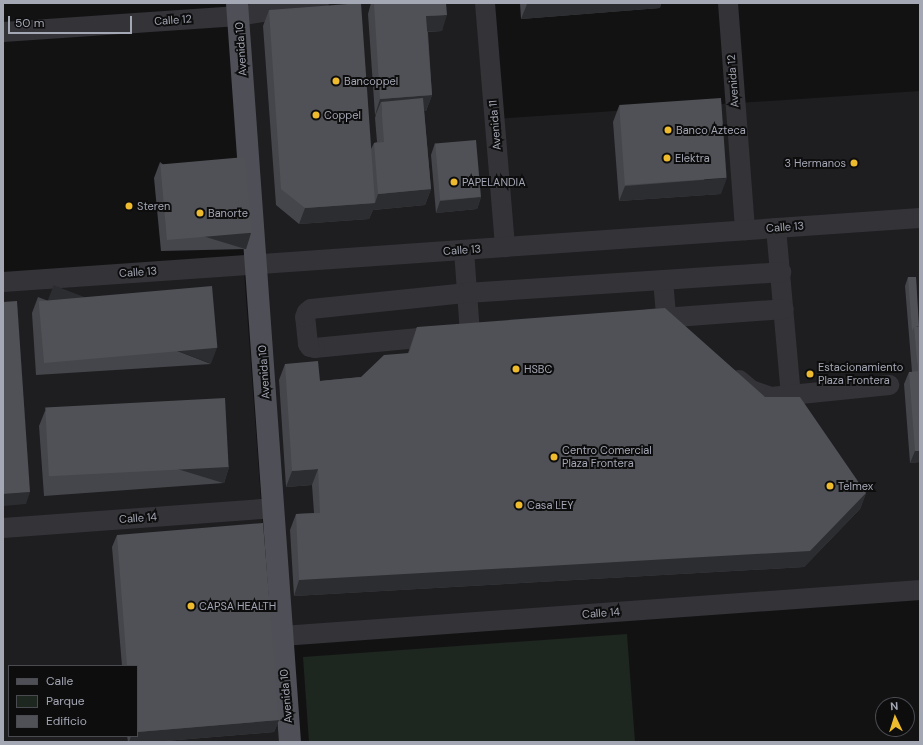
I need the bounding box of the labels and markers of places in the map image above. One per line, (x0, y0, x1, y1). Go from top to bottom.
place label: Bancoppel (344, 74, 398, 88)
marker: Bancoppel (331, 76, 341, 86)
place label: Coppel (324, 108, 361, 122)
marker: Coppel (311, 110, 321, 120)
place label: Banco Azteca (676, 123, 746, 137)
marker: Banco Azteca (663, 125, 673, 135)
place label: Elektra (675, 151, 710, 165)
marker: Elektra (662, 153, 672, 163)
place label: 3 Hermanos (785, 156, 846, 170)
marker: 3 Hermanos (849, 158, 859, 168)
place label: PAPELANDIA (462, 175, 525, 189)
marker: PAPELANDIA (449, 177, 459, 187)
place label: Steren (137, 199, 170, 213)
marker: Steren (124, 201, 134, 211)
place label: Banorte (208, 206, 248, 220)
marker: Banorte (195, 208, 205, 218)
place label: Estacionamiento Plaza Frontera (818, 361, 903, 387)
place label: HSBC (524, 362, 552, 376)
marker: HSBC (511, 364, 521, 374)
marker: Estacionamiento Plaza Frontera (805, 369, 815, 379)
place label: Centro Comercial Plaza Frontera (562, 444, 652, 470)
marker: Centro Comercial Plaza Frontera (549, 452, 559, 462)
place label: Telmex (838, 479, 873, 493)
marker: Telmex (825, 481, 835, 491)
place label: Casa LEY (527, 498, 574, 512)
marker: Casa LEY (514, 500, 524, 510)
place label: CAPSA HEALTH (199, 599, 276, 613)
marker: CAPSA HEALTH (186, 601, 196, 611)

